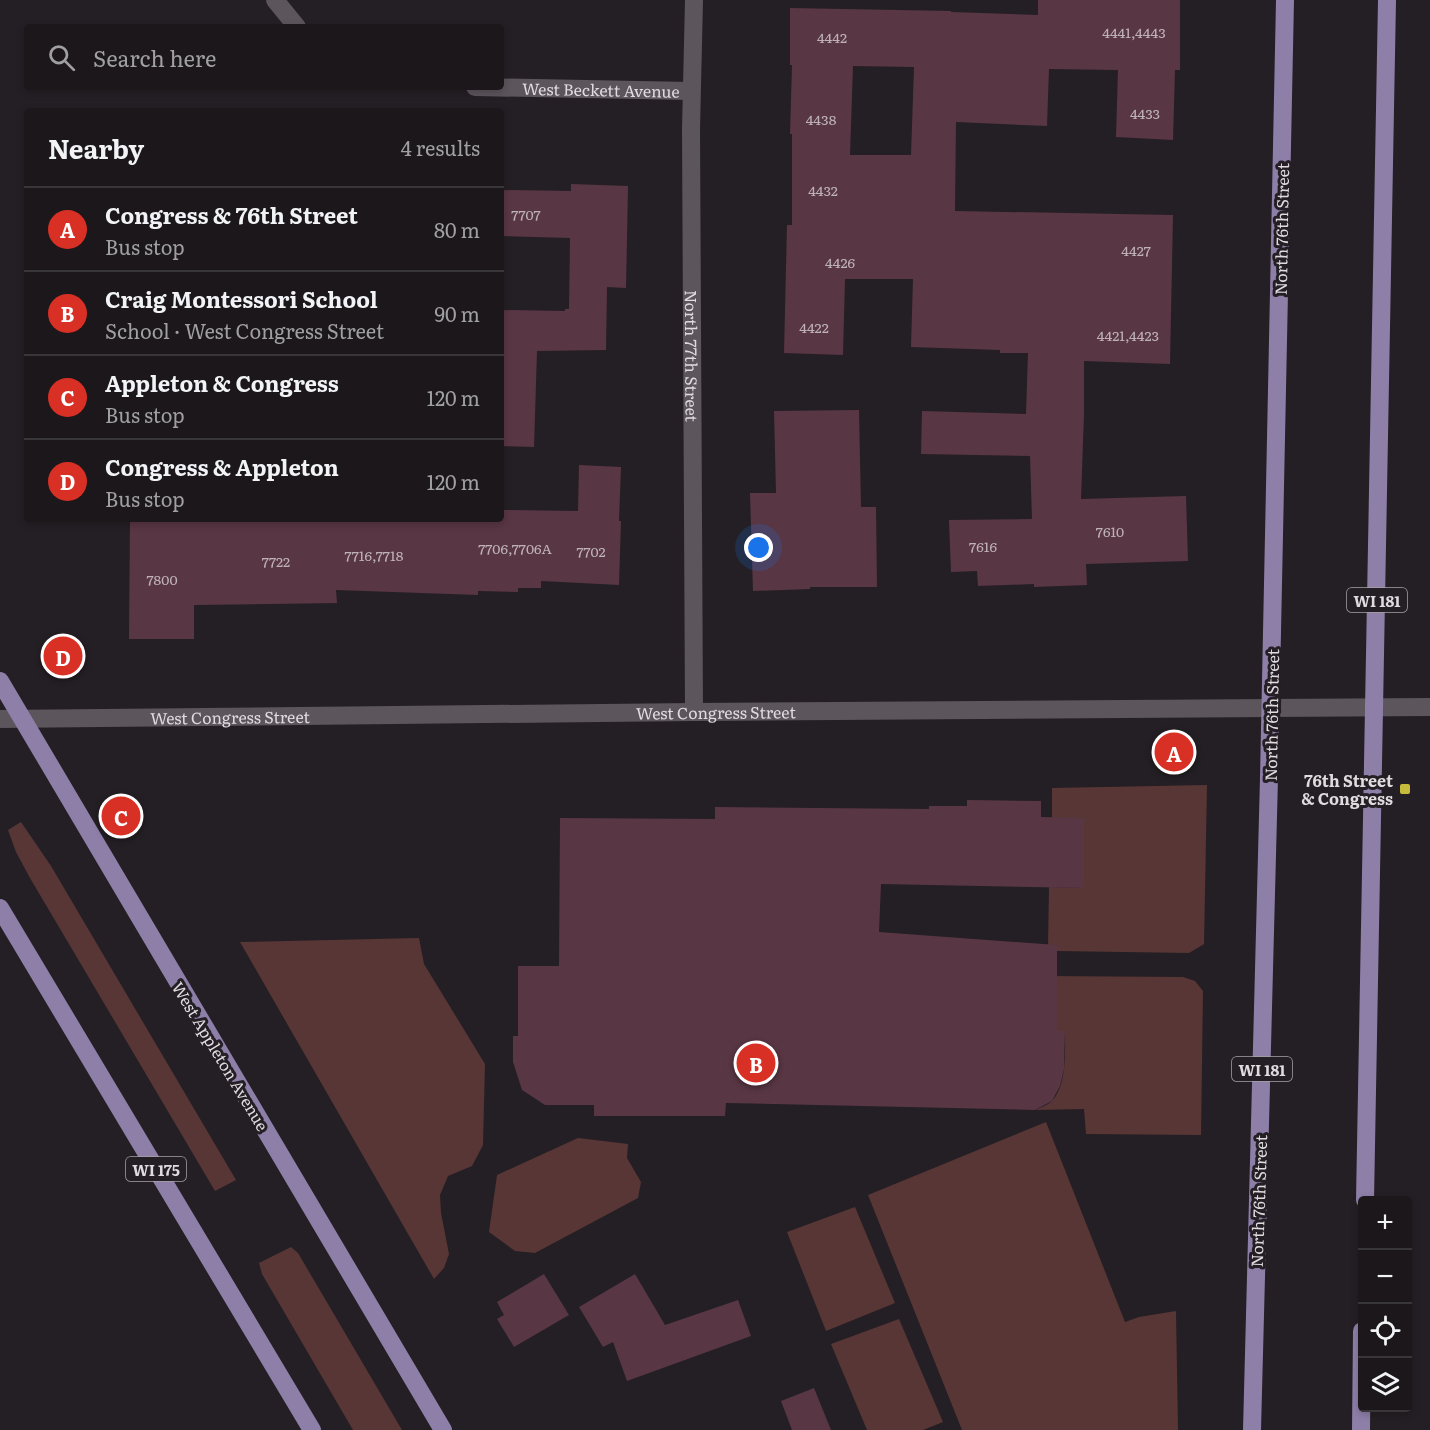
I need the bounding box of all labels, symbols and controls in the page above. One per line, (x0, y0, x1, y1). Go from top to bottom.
house number: 4441,4443 (1102, 22, 1166, 42)
search box (24, 24, 504, 90)
house number: 4442 (817, 27, 847, 47)
icon: search (45, 41, 78, 74)
text: Search here (93, 41, 216, 74)
street label: West Beckett Avenue (522, 76, 680, 103)
house number: 4433 (1130, 103, 1160, 123)
house number: 4438 (806, 109, 837, 129)
text: Nearby (48, 128, 144, 167)
text: 4 results (401, 132, 480, 162)
street label: North 76th Street (1268, 162, 1294, 295)
house number: 4432 (808, 180, 838, 200)
text: Congress & 76th Street (105, 198, 358, 231)
house number: 7707 (511, 204, 541, 224)
text: A (60, 214, 75, 244)
text: 80 m (434, 214, 480, 244)
text: Bus stop (105, 231, 185, 261)
house number: 4427 (1121, 240, 1151, 260)
house number: 4426 (825, 252, 856, 272)
text: Craig Montessori School (105, 282, 378, 315)
street label: North 77th Street (680, 290, 705, 423)
text: B (61, 298, 74, 328)
text: 90 m (435, 298, 480, 328)
text: School · West Congress Street (105, 315, 384, 345)
house number: 4422 (799, 317, 829, 337)
house number: 4421,4423 (1097, 325, 1159, 345)
text: Appleton & Congress (105, 366, 339, 399)
text: C (60, 382, 75, 412)
text: 120 m (427, 382, 480, 412)
text: Bus stop (105, 399, 185, 429)
text: Congress & Appleton (105, 450, 339, 483)
text: D (60, 466, 75, 496)
text: 120 m (427, 466, 480, 496)
text: Bus stop (105, 483, 185, 513)
house number: 7610 (1096, 521, 1124, 541)
your location (744, 533, 773, 562)
house number: 7616 (969, 536, 997, 556)
house number: 7706,7706A (478, 538, 553, 558)
house number: 7702 (576, 541, 606, 561)
house number: 7716,7718 (345, 545, 404, 565)
house number: 7722 (262, 551, 290, 571)
house number: 7800 (147, 569, 178, 589)
road number: WI 181 (1347, 588, 1407, 612)
pin: D (44, 634, 82, 678)
street label: North 76th Street (1258, 648, 1284, 781)
street label: West Congress Street (636, 699, 796, 725)
street label: West Congress Street (150, 704, 311, 729)
pin: A (1154, 730, 1194, 774)
place label: 76th Street & Congress (1301, 768, 1393, 810)
marker: 76th Street & Congress (1398, 782, 1412, 796)
pin: C (102, 794, 140, 838)
street label: West Appleton Avenue (167, 977, 275, 1135)
pin: B (736, 1040, 776, 1086)
road number: WI 181 (1232, 1057, 1292, 1081)
street label: North 76th Street (1244, 1134, 1272, 1268)
road number: WI 175 (126, 1157, 186, 1181)
map controls (1358, 1196, 1412, 1412)
button: + (1358, 1196, 1412, 1250)
button: − (1358, 1250, 1412, 1304)
button: locate (1358, 1304, 1412, 1358)
button: layers (1358, 1358, 1412, 1412)

